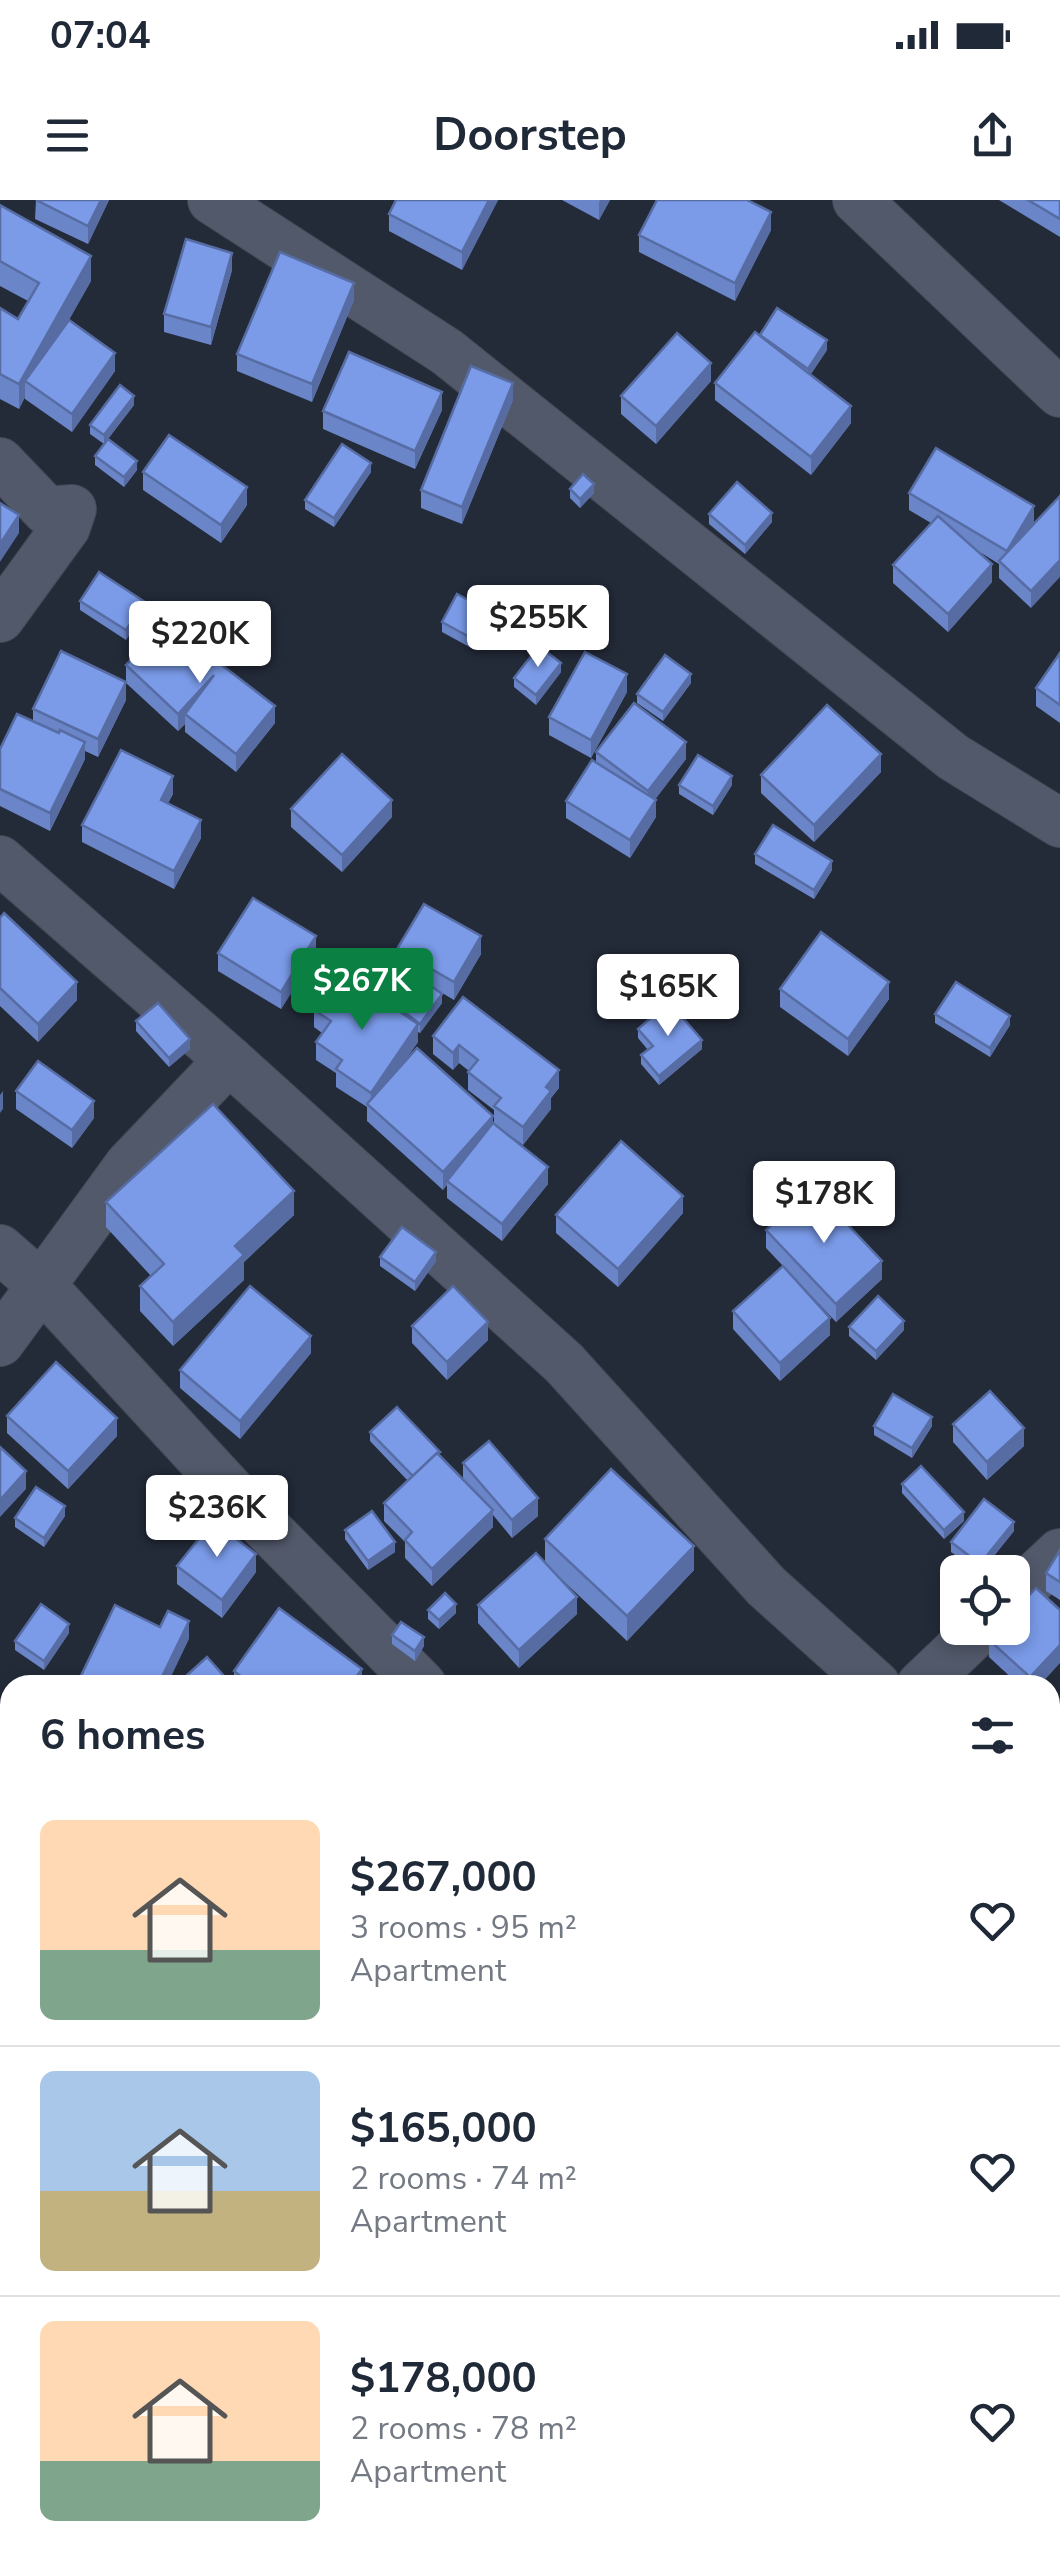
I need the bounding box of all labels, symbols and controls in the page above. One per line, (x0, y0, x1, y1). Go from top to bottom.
text: 07:04 (50, 10, 151, 61)
text: Doorstep (433, 105, 627, 166)
icon: menu (40, 108, 95, 163)
icon: share (965, 108, 1020, 163)
pin: $255K (468, 585, 608, 670)
text: $255K (489, 596, 587, 639)
pin: $220K (130, 601, 270, 686)
text: $220K (151, 612, 249, 655)
pin: $267K (292, 948, 432, 1033)
pin: $165K (598, 954, 738, 1039)
text: $267K (313, 959, 411, 1002)
text: $165K (619, 965, 717, 1008)
pin: $178K (754, 1161, 894, 1246)
text: $178K (775, 1172, 873, 1215)
pin: $236K (147, 1475, 287, 1560)
text: $236K (168, 1486, 266, 1529)
map controls (940, 1555, 1030, 1645)
button: locate (940, 1555, 1030, 1645)
text: 6 homes (40, 1707, 205, 1764)
icon: filters (965, 1708, 1020, 1763)
text: $267,000 (350, 1849, 537, 1906)
icon: home (120, 1860, 240, 1980)
icon: heart (965, 1893, 1020, 1948)
text: 3 rooms · 95 m² (350, 1906, 577, 1949)
text: Apartment (350, 1949, 506, 1992)
text: $165,000 (350, 2100, 537, 2157)
icon: home (120, 2111, 240, 2231)
icon: heart (965, 2144, 1020, 2199)
text: 2 rooms · 74 m² (350, 2157, 577, 2200)
text: Apartment (350, 2200, 506, 2243)
text: $178,000 (350, 2350, 537, 2407)
icon: home (120, 2361, 240, 2481)
icon: heart (965, 2394, 1020, 2449)
text: 2 rooms · 78 m² (350, 2407, 577, 2450)
text: Apartment (350, 2450, 506, 2493)

